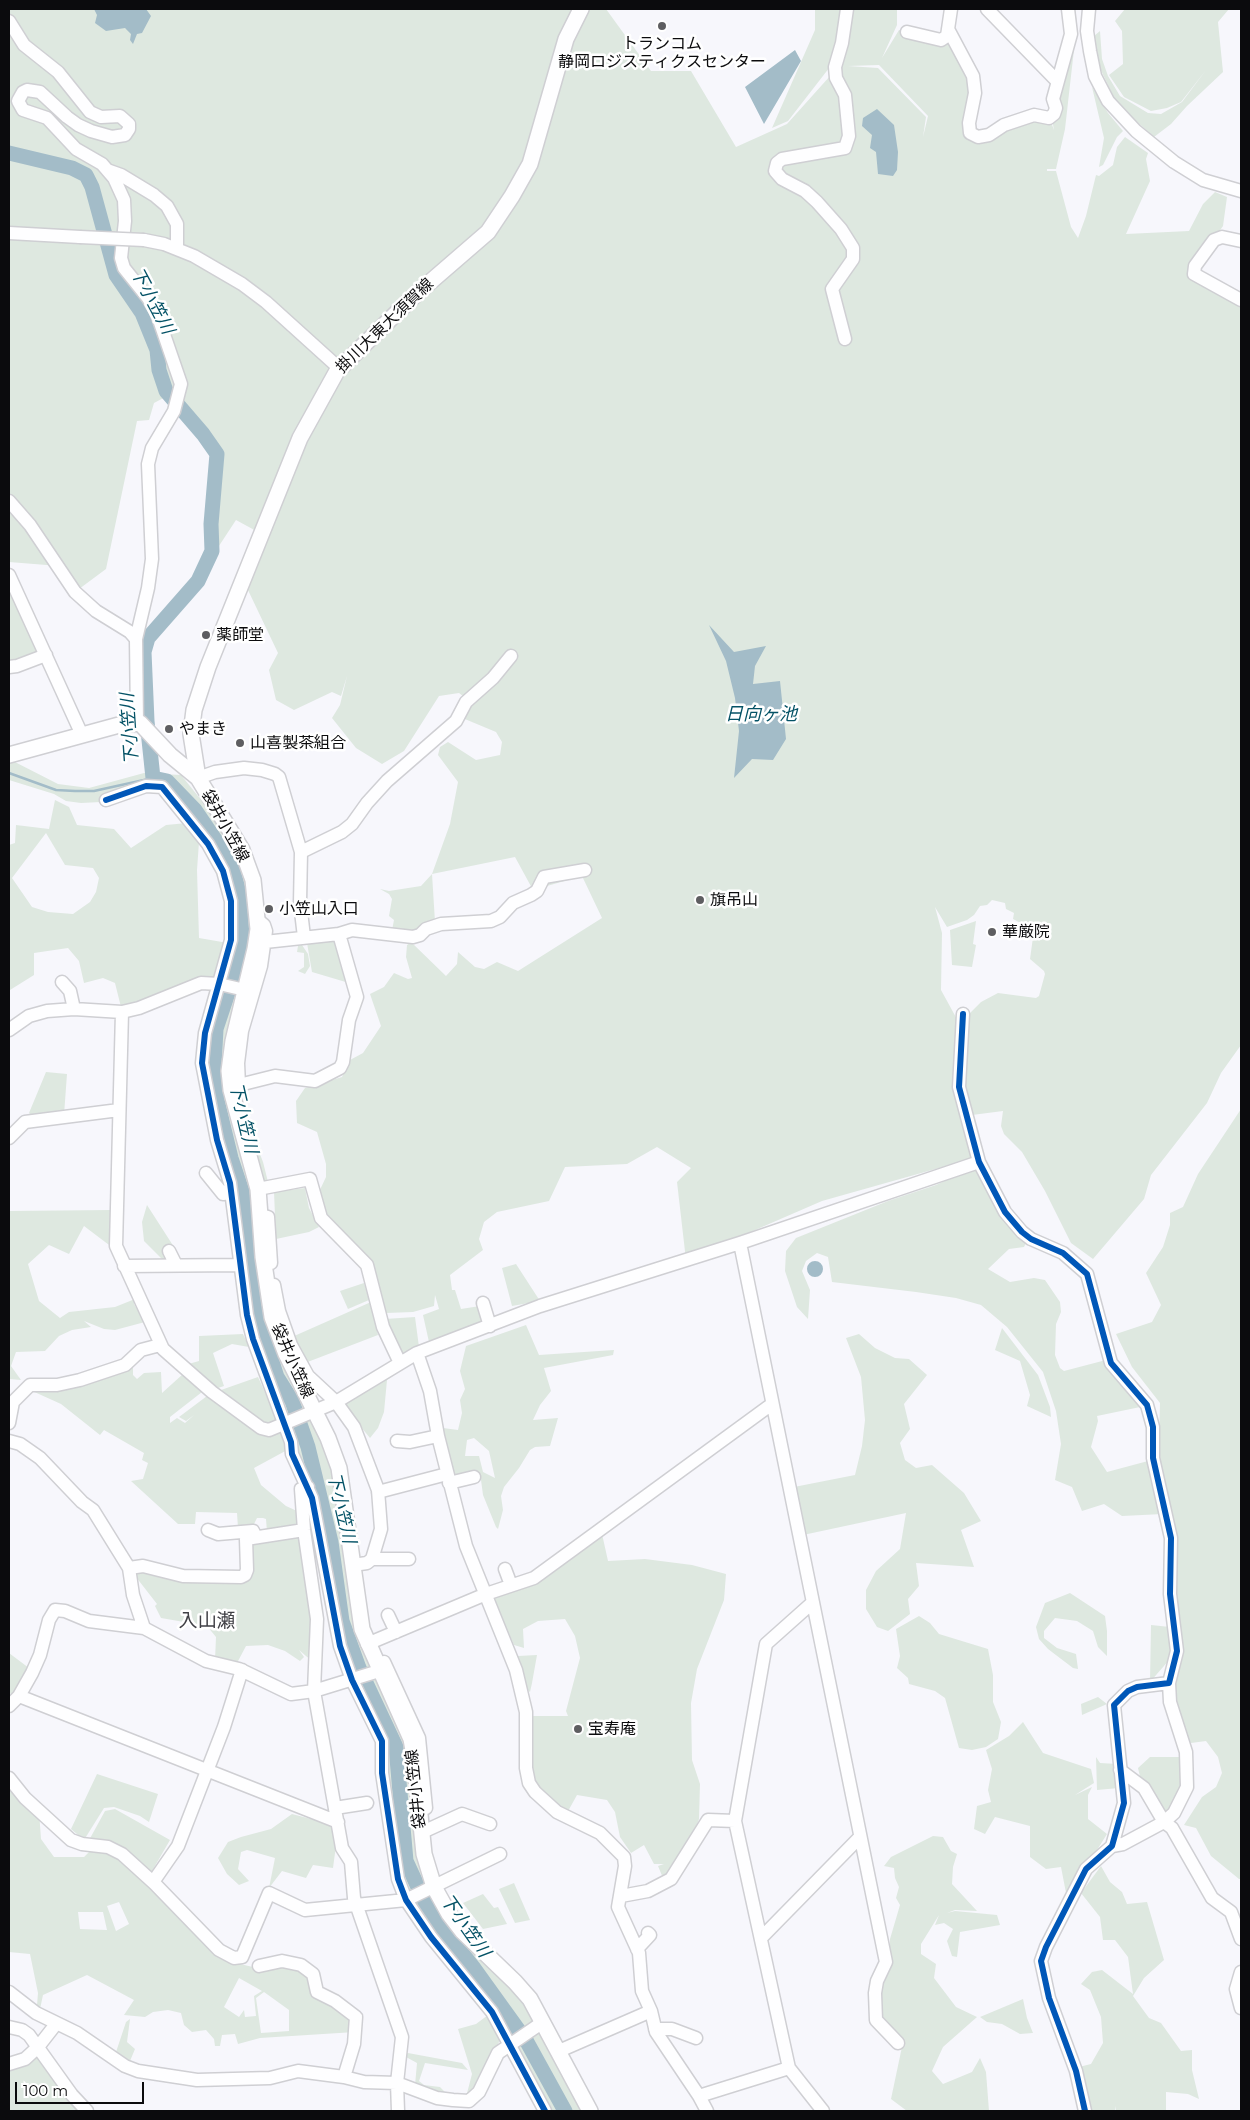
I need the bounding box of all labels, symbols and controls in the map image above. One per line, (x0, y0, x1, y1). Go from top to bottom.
marker: トランコム 静岡ロジスティクスセンター (656, 20, 668, 32)
place label: トランコム 静岡ロジスティクスセンター (558, 34, 766, 72)
water label: 下小笠川 (126, 264, 178, 338)
street label: 掛川大東大須賀線 (332, 275, 438, 377)
place label: 薬師堂 (216, 625, 264, 645)
marker: 薬師堂 (200, 629, 212, 641)
water label: 下小笠川 (117, 692, 143, 766)
water label: 日向ヶ池 (725, 704, 797, 726)
place label: やまき (179, 719, 227, 739)
marker: やまき (163, 723, 175, 735)
place label: 山喜製茶組合 (250, 733, 346, 753)
marker: 山喜製茶組合 (234, 737, 246, 749)
street label: 袋井小笠線 (197, 786, 253, 866)
place label: 旗吊山 (710, 890, 758, 910)
marker: 旗吊山 (694, 894, 706, 906)
place label: 小笠山入口 (279, 899, 359, 919)
marker: 小笠山入口 (263, 903, 275, 915)
place label: 華厳院 (1002, 922, 1050, 942)
marker: 華厳院 (986, 926, 998, 938)
water label: 下小笠川 (224, 1080, 262, 1156)
street label: 袋井小笠線 (267, 1321, 317, 1401)
water label: 下小笠川 (322, 1470, 360, 1546)
district label: 入山瀬 (179, 1610, 235, 1632)
place label: 宝寿庵 (588, 1719, 636, 1739)
marker: 宝寿庵 (572, 1723, 584, 1735)
street label: 袋井小笠線 (402, 1748, 430, 1830)
water label: 下小笠川 (436, 1890, 494, 1962)
scale bar (18, 2072, 146, 2104)
text: 100 m (23, 2081, 68, 2100)

